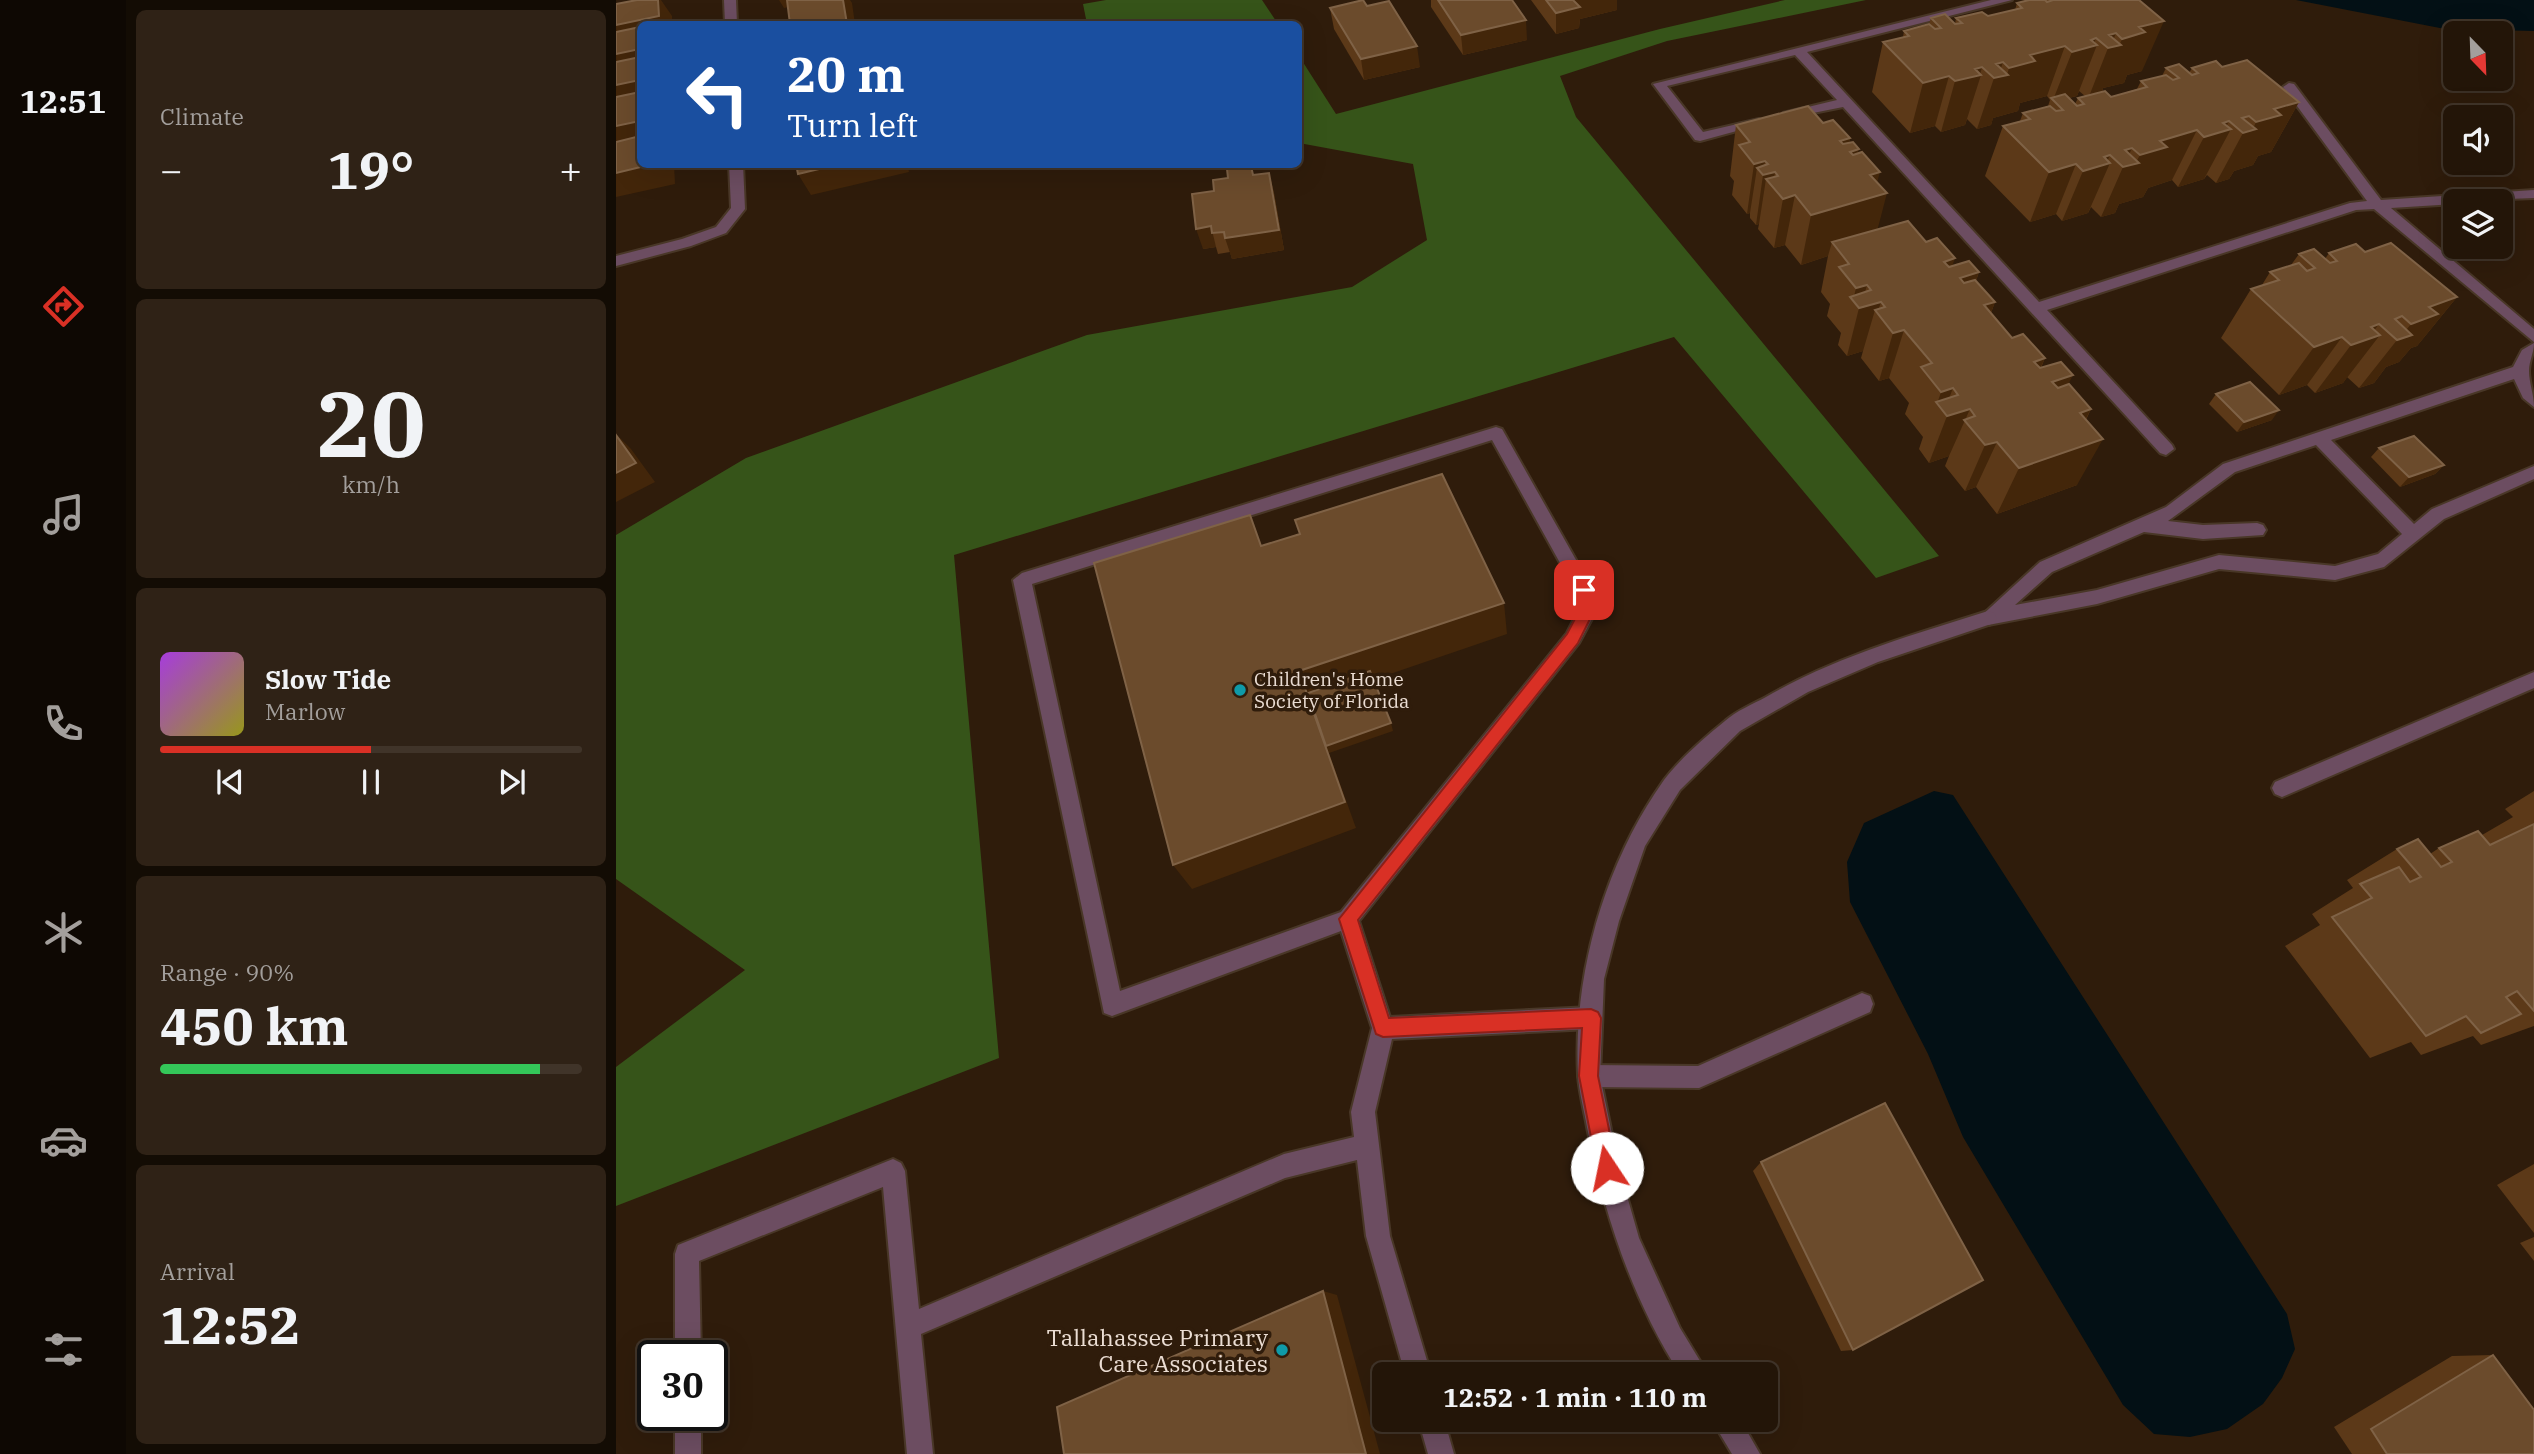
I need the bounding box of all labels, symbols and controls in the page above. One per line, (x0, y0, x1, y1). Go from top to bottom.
north arrow (2443, 21, 2513, 91)
map controls (2443, 21, 2513, 259)
text: 20 m (787, 42, 905, 105)
icon: left (672, 49, 763, 140)
text: 12:51 (20, 80, 106, 122)
text: Climate (160, 101, 244, 131)
text: Turn left (787, 104, 918, 146)
button: sound (2443, 105, 2513, 175)
text: 19° (328, 136, 414, 203)
text: − (160, 145, 183, 194)
text: + (559, 145, 582, 194)
button: layers (2443, 189, 2513, 259)
icon: directions (39, 282, 88, 331)
text: 20 (316, 364, 426, 482)
text: km/h (342, 469, 400, 499)
icon: music (39, 490, 88, 539)
pin (1554, 560, 1614, 620)
icon: arrive (1565, 571, 1603, 609)
text: Slow Tide (265, 662, 391, 696)
place label: Children's Home Society of Florida (1254, 667, 1409, 713)
marker: Children's Home Society of Florida (1232, 682, 1248, 698)
text: Marlow (265, 696, 345, 726)
icon: phone (39, 699, 88, 748)
icon: previous (211, 763, 249, 801)
icon: pause (352, 763, 390, 801)
icon: next (493, 763, 531, 801)
icon: climate (39, 908, 88, 957)
text: Range · 90% (160, 957, 294, 987)
text: 450 km (160, 992, 349, 1059)
icon: car (39, 1116, 88, 1165)
position arrow (1570, 1131, 1644, 1205)
text: Arrival (160, 1256, 235, 1286)
text: 12:52 (160, 1291, 301, 1358)
place label: Tallahassee Primary Care Associates (1047, 1322, 1269, 1378)
icon: filters (39, 1325, 88, 1374)
speed limit sign: 30 (637, 1340, 728, 1431)
marker: Tallahassee Primary Care Associates (1274, 1342, 1290, 1358)
text: 12:52 · 1 min · 110 m (1443, 1380, 1707, 1414)

